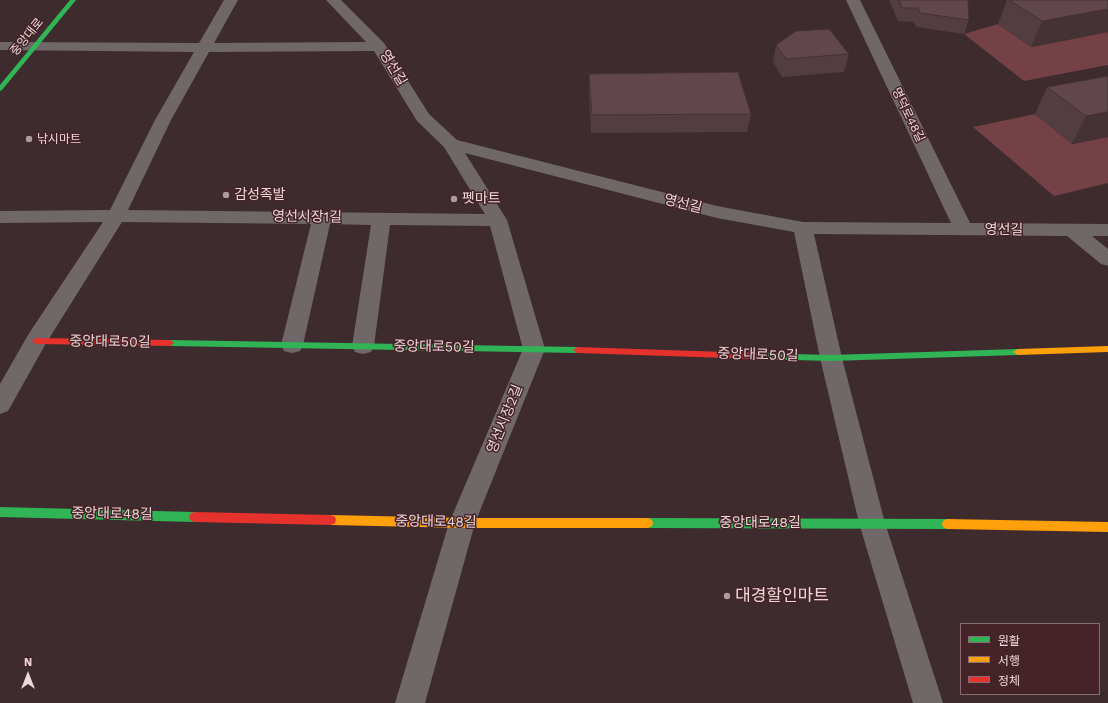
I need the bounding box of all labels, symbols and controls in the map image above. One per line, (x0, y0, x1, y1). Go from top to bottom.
street label: 중앙대로 (8, 15, 46, 59)
street label: 영선길 (376, 47, 410, 89)
street label: 명덕로48길 (889, 85, 927, 145)
place label: 낚시마트 (37, 132, 81, 146)
marker: 낚시마트 (24, 134, 34, 144)
place label: 감성족발 (234, 187, 286, 203)
marker: 감성족발 (221, 190, 231, 200)
place label: 펫마트 (462, 191, 501, 207)
street label: 영선길 (662, 191, 704, 217)
marker: 펫마트 (449, 194, 459, 204)
street label: 영선시장1길 (272, 208, 342, 226)
street label: 영선길 (985, 221, 1023, 239)
street label: 중앙대로50길 (69, 333, 151, 351)
street label: 중앙대로50길 (393, 338, 475, 356)
street label: 중앙대로50길 (717, 345, 799, 365)
street label: 영선시장2길 (484, 382, 526, 456)
street label: 중앙대로48길 (71, 505, 153, 523)
street label: 중앙대로48길 (395, 513, 477, 531)
street label: 중앙대로48길 (719, 515, 801, 531)
place label: 대경할인마트 (735, 586, 829, 606)
marker: 대경할인마트 (722, 591, 732, 601)
legend (960, 623, 1100, 695)
text: 원활 (998, 634, 1020, 648)
text: 서행 (998, 654, 1020, 668)
north arrow (8, 655, 48, 695)
text: N (24, 656, 32, 669)
text: 정체 (998, 674, 1020, 688)

